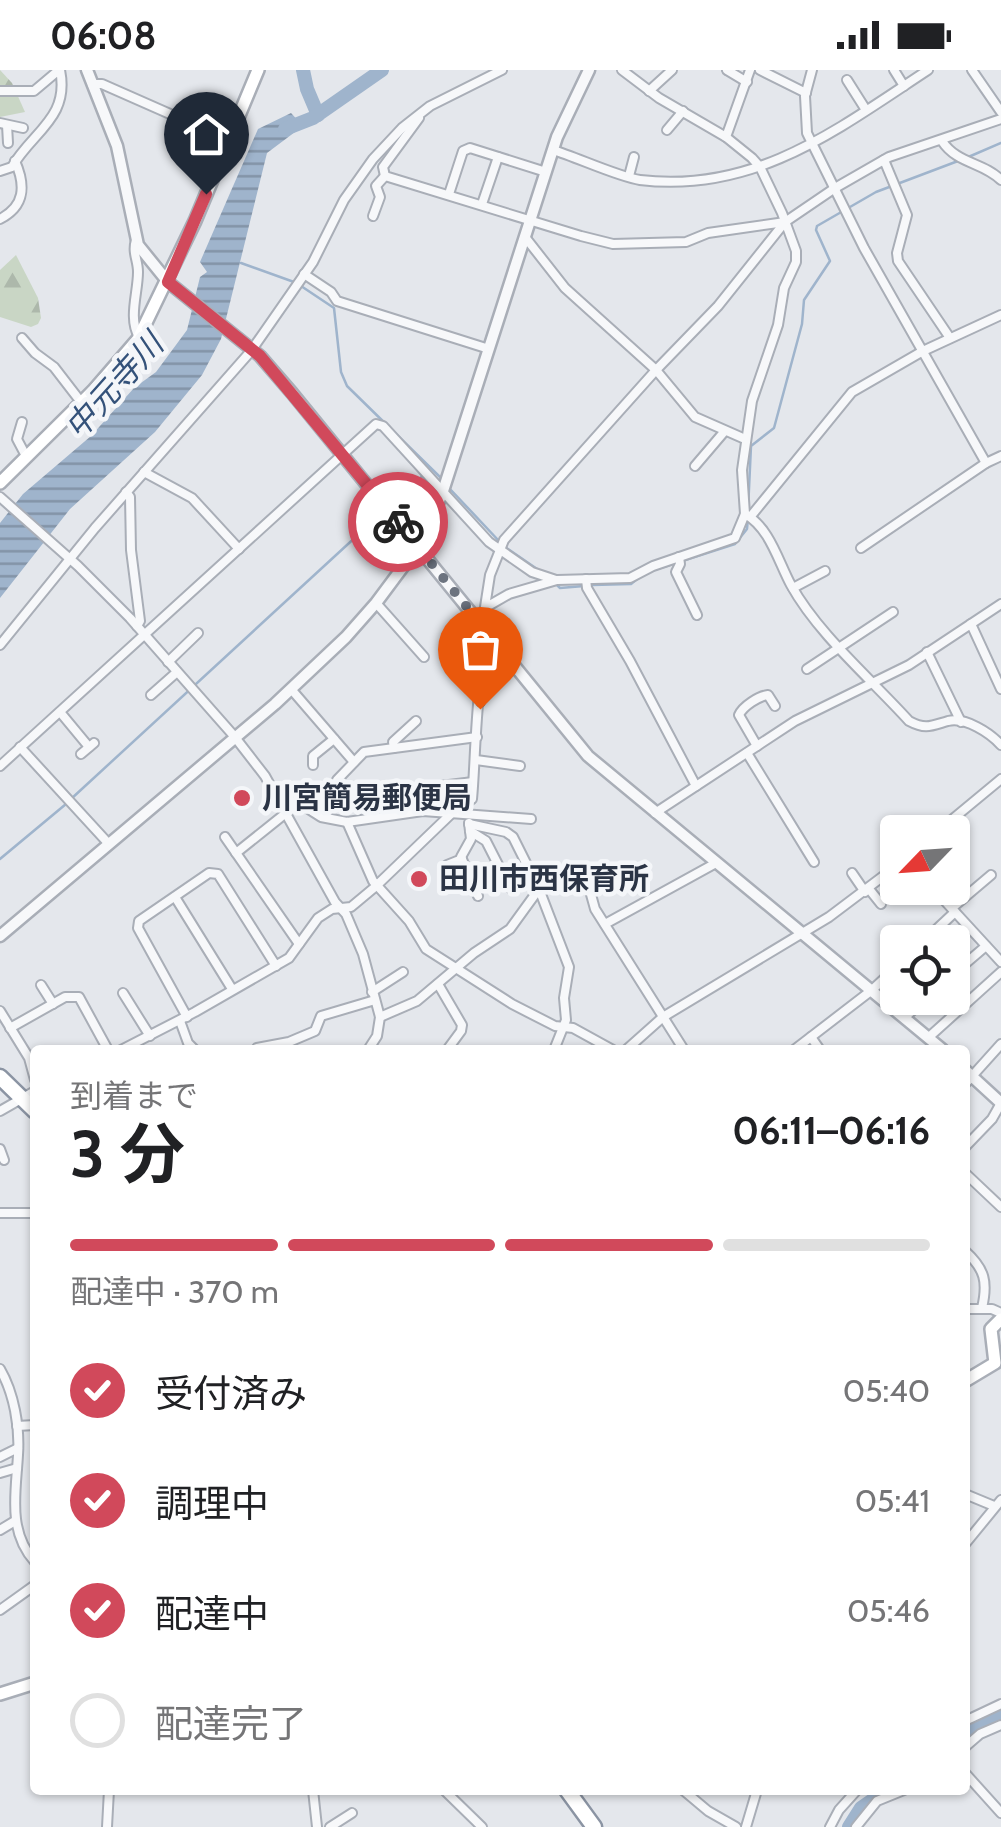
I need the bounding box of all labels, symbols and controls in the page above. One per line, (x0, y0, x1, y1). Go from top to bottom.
text: 06:08 (50, 12, 156, 59)
pin (164, 92, 249, 195)
icon: home (179, 107, 234, 162)
water label: 中元寺川 (56, 323, 173, 446)
courier (348, 472, 448, 572)
icon: bike (371, 495, 426, 550)
pin (438, 607, 523, 710)
icon: bag (453, 622, 508, 677)
place label: 川宮簡易郵便局 (262, 779, 472, 816)
marker: 川宮簡易郵便局 (231, 787, 253, 809)
north arrow (880, 815, 970, 905)
map controls (880, 815, 970, 1015)
place label: 田川市西保育所 (439, 860, 649, 897)
marker: 田川市西保育所 (408, 868, 430, 890)
button: locate (880, 925, 970, 1015)
text: 到着まで (70, 1076, 198, 1115)
text: 06:11–06:16 (732, 1107, 930, 1154)
text: 3 分 (70, 1114, 185, 1193)
text: 配達中 · 370 m (70, 1272, 279, 1311)
icon: check (70, 1363, 125, 1418)
text: 受付済み (155, 1370, 307, 1417)
text: 05:40 (843, 1371, 930, 1410)
icon: check (70, 1473, 125, 1528)
text: 調理中 (155, 1480, 269, 1527)
text: 05:41 (855, 1481, 930, 1520)
icon: check (70, 1583, 125, 1638)
text: 配達中 (155, 1590, 269, 1637)
text: 05:46 (847, 1591, 930, 1630)
text: 配達完了 (155, 1700, 307, 1747)

